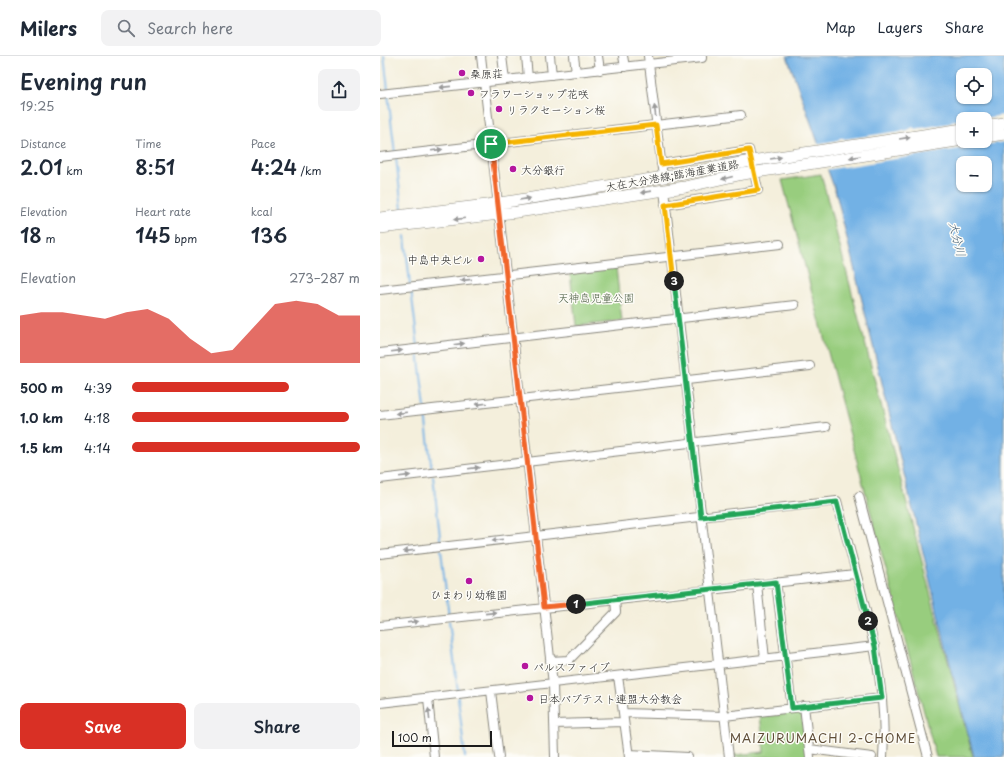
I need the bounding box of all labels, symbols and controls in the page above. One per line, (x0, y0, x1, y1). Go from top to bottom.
search box (101, 10, 381, 46)
text: Milers (20, 14, 77, 42)
text: Search here (147, 16, 233, 39)
icon: search (115, 17, 137, 39)
text: Map (826, 17, 856, 38)
text: Layers (878, 17, 923, 38)
text: Share (945, 17, 984, 38)
text: Evening run (20, 64, 147, 97)
place label: 桑原荘 (470, 65, 503, 82)
marker: 桑原荘 (457, 68, 467, 78)
map controls (956, 68, 992, 192)
button: locate (956, 68, 992, 104)
button: share (318, 69, 360, 111)
one-way arrow (439, 84, 451, 90)
place label: フラワーショップ花咲 (479, 85, 589, 102)
marker: フラワーショップ花咲 (466, 88, 476, 98)
text: 19:25 (20, 96, 54, 115)
place label: リラクセーション桜 (507, 101, 606, 118)
marker: リラクセーション桜 (494, 104, 504, 114)
one-way arrow (651, 105, 658, 117)
button: + (956, 112, 992, 148)
pin (474, 127, 508, 161)
icon: arrive (480, 133, 502, 155)
text: Distance (20, 135, 66, 152)
text: Time (135, 135, 161, 152)
text: Pace (251, 135, 275, 152)
one-way arrow (899, 135, 911, 141)
one-way arrow (431, 147, 443, 153)
text: 2.01 (20, 152, 63, 182)
text: 8:51 (135, 152, 175, 182)
text: 4:24 (251, 152, 297, 182)
one-way arrow (770, 154, 782, 160)
one-way arrow (849, 154, 861, 160)
street label: 大在大分港線;臨海産業道路 (604, 155, 740, 195)
button: − (956, 156, 992, 192)
place label: 大分銀行 (521, 161, 565, 178)
text: km (63, 162, 83, 179)
text: /km (297, 162, 322, 179)
marker: 大分銀行 (508, 164, 518, 174)
one-way arrow (721, 175, 733, 181)
one-way arrow (640, 189, 652, 195)
one-way arrow (519, 196, 531, 202)
text: Elevation (20, 203, 67, 220)
text: Heart rate (135, 203, 191, 220)
text: kcal (251, 203, 273, 220)
one-way arrow (453, 216, 465, 222)
water label: 大分川 (945, 219, 971, 259)
text: 18 (20, 220, 42, 250)
text: 145 (135, 220, 171, 250)
text: 136 (251, 220, 287, 250)
text: m (42, 230, 55, 247)
text: bpm (171, 230, 197, 247)
place label: 中島中央ビル (407, 251, 473, 268)
marker: 中島中央ビル (476, 254, 486, 264)
text: Elevation (20, 268, 76, 287)
text: 273–287 m (289, 268, 360, 287)
pin: 3 (664, 271, 684, 291)
text: 3 (670, 272, 678, 289)
one-way arrow (460, 277, 473, 283)
park label: 天神島児童公園 (558, 289, 635, 306)
one-way arrow (453, 340, 465, 347)
one-way arrow (391, 348, 404, 354)
text: 500 m (20, 378, 63, 397)
text: 4:39 (84, 378, 112, 397)
one-way arrow (475, 401, 487, 407)
text: 1.0 km (20, 408, 63, 427)
text: 4:18 (84, 408, 110, 427)
one-way arrow (395, 410, 407, 416)
text: 1.5 km (20, 438, 63, 457)
text: 4:14 (84, 438, 111, 457)
one-way arrow (468, 465, 480, 471)
one-way arrow (399, 473, 411, 479)
one-way arrow (491, 537, 503, 544)
one-way arrow (403, 547, 415, 554)
marker: ひまわり幼稚園 (464, 576, 474, 586)
place label: ひまわり幼稚園 (431, 586, 508, 603)
pin: 1 (566, 594, 586, 614)
text: 1 (573, 595, 579, 612)
one-way arrow (485, 610, 497, 616)
pin: 2 (858, 611, 878, 631)
text: 2 (864, 612, 872, 629)
one-way arrow (407, 619, 419, 625)
place label: パルスファイブ (533, 658, 610, 675)
marker: パルスファイブ (520, 661, 530, 671)
place label: 日本バブテスト連盟大分教会 (538, 690, 682, 707)
marker: 日本バブテスト連盟大分教会 (525, 693, 535, 703)
button: Save (20, 703, 186, 749)
button: Share (194, 703, 360, 749)
one-way arrow (426, 708, 433, 720)
scale bar (392, 729, 492, 748)
text: 100 m (398, 729, 432, 746)
district label: MAIZURUMACHI 2-CHOME (730, 729, 916, 747)

